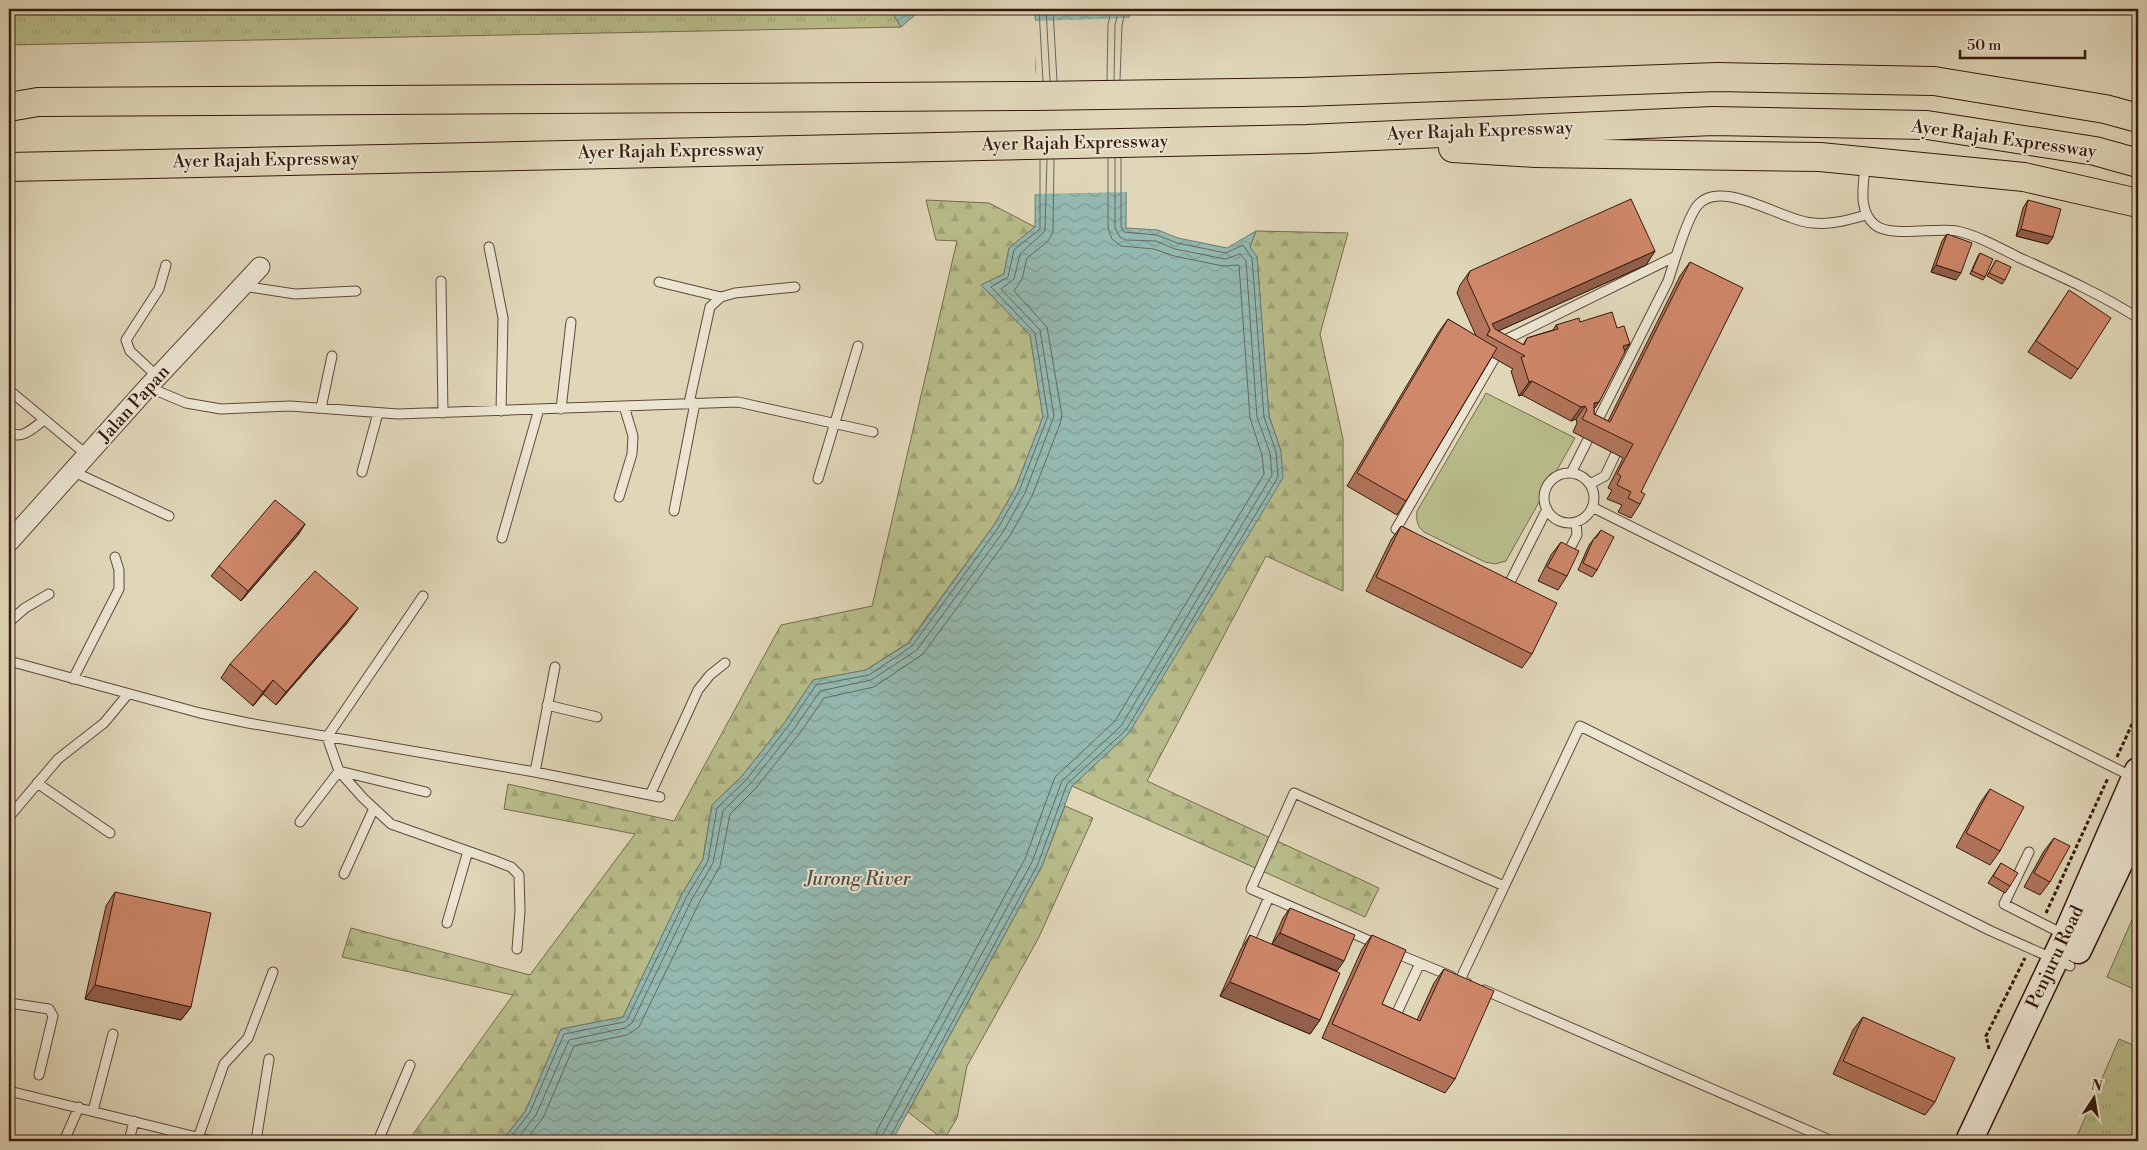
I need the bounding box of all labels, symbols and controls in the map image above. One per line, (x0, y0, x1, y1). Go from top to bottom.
scale bar (1960, 28, 2084, 60)
text: 50 m (1967, 36, 2001, 55)
street label: Ayer Rajah Expressway (1909, 114, 2098, 163)
street label: Ayer Rajah Expressway (1385, 116, 1574, 146)
street label: Ayer Rajah Expressway (980, 130, 1169, 156)
street label: Ayer Rajah Expressway (576, 138, 765, 164)
street label: Ayer Rajah Expressway (171, 147, 360, 173)
street label: Jalan Papan (93, 360, 175, 448)
water label: Jurong River (803, 867, 912, 891)
street label: Penjuru Road (2021, 901, 2089, 1012)
north arrow (2070, 1072, 2120, 1122)
text: N (2089, 1076, 2104, 1096)

